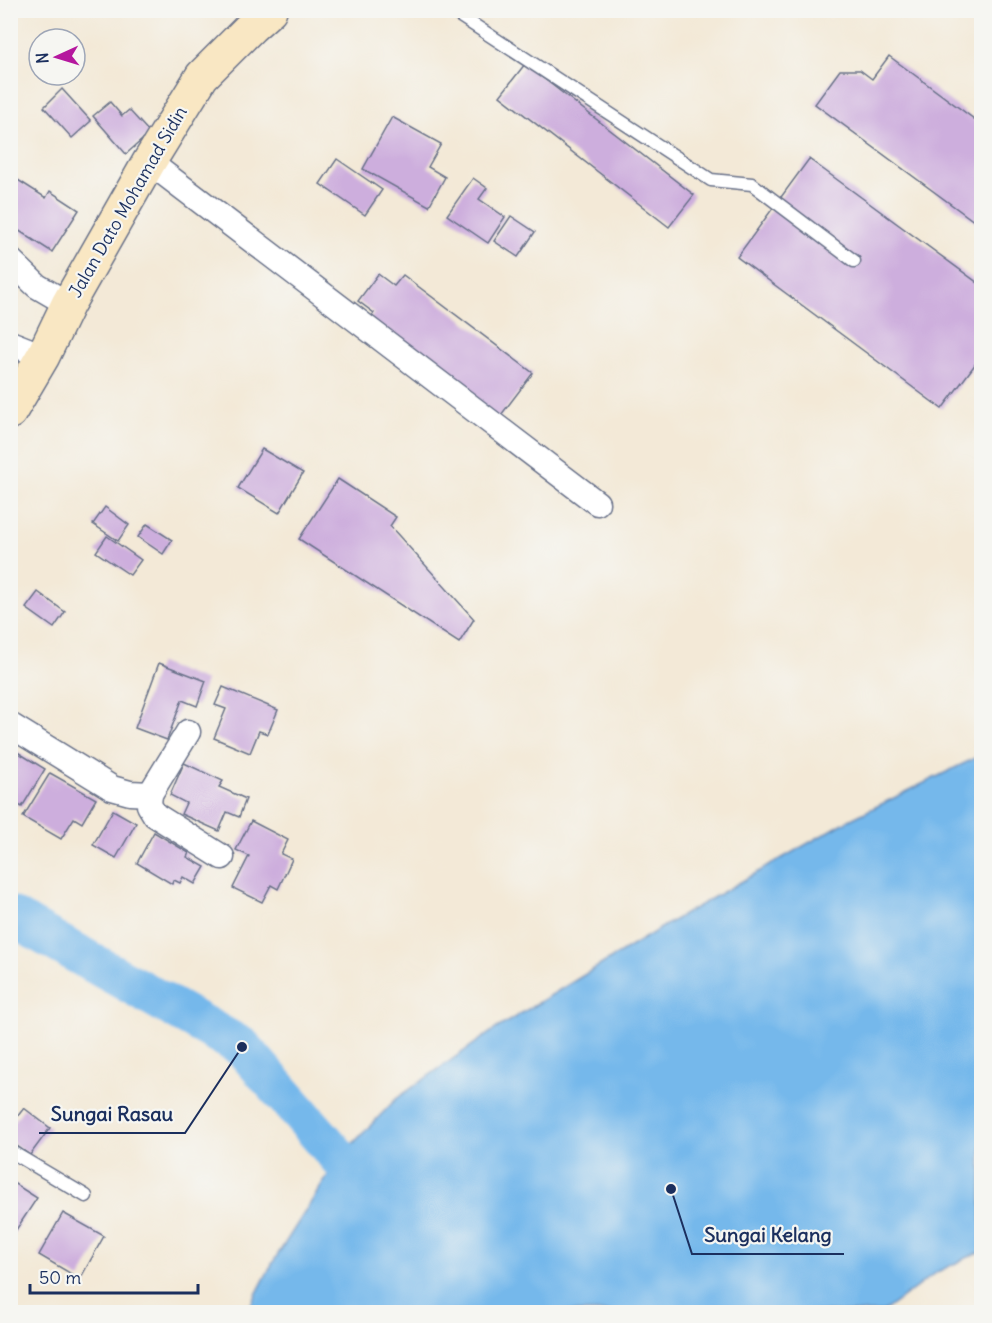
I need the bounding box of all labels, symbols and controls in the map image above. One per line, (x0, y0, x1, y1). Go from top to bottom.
north arrow (27, 27, 87, 87)
text: N (32, 52, 52, 64)
street label: Jalan Dato Mohamad Sidin (63, 102, 192, 302)
callout: Sungai Rasau (39, 1095, 185, 1133)
text: Sungai Rasau (51, 1101, 173, 1126)
callout: Sungai Kelang (692, 1216, 844, 1254)
text: Sungai Kelang (704, 1222, 832, 1247)
scale bar (30, 1257, 198, 1295)
text: 50 m (39, 1266, 81, 1289)

